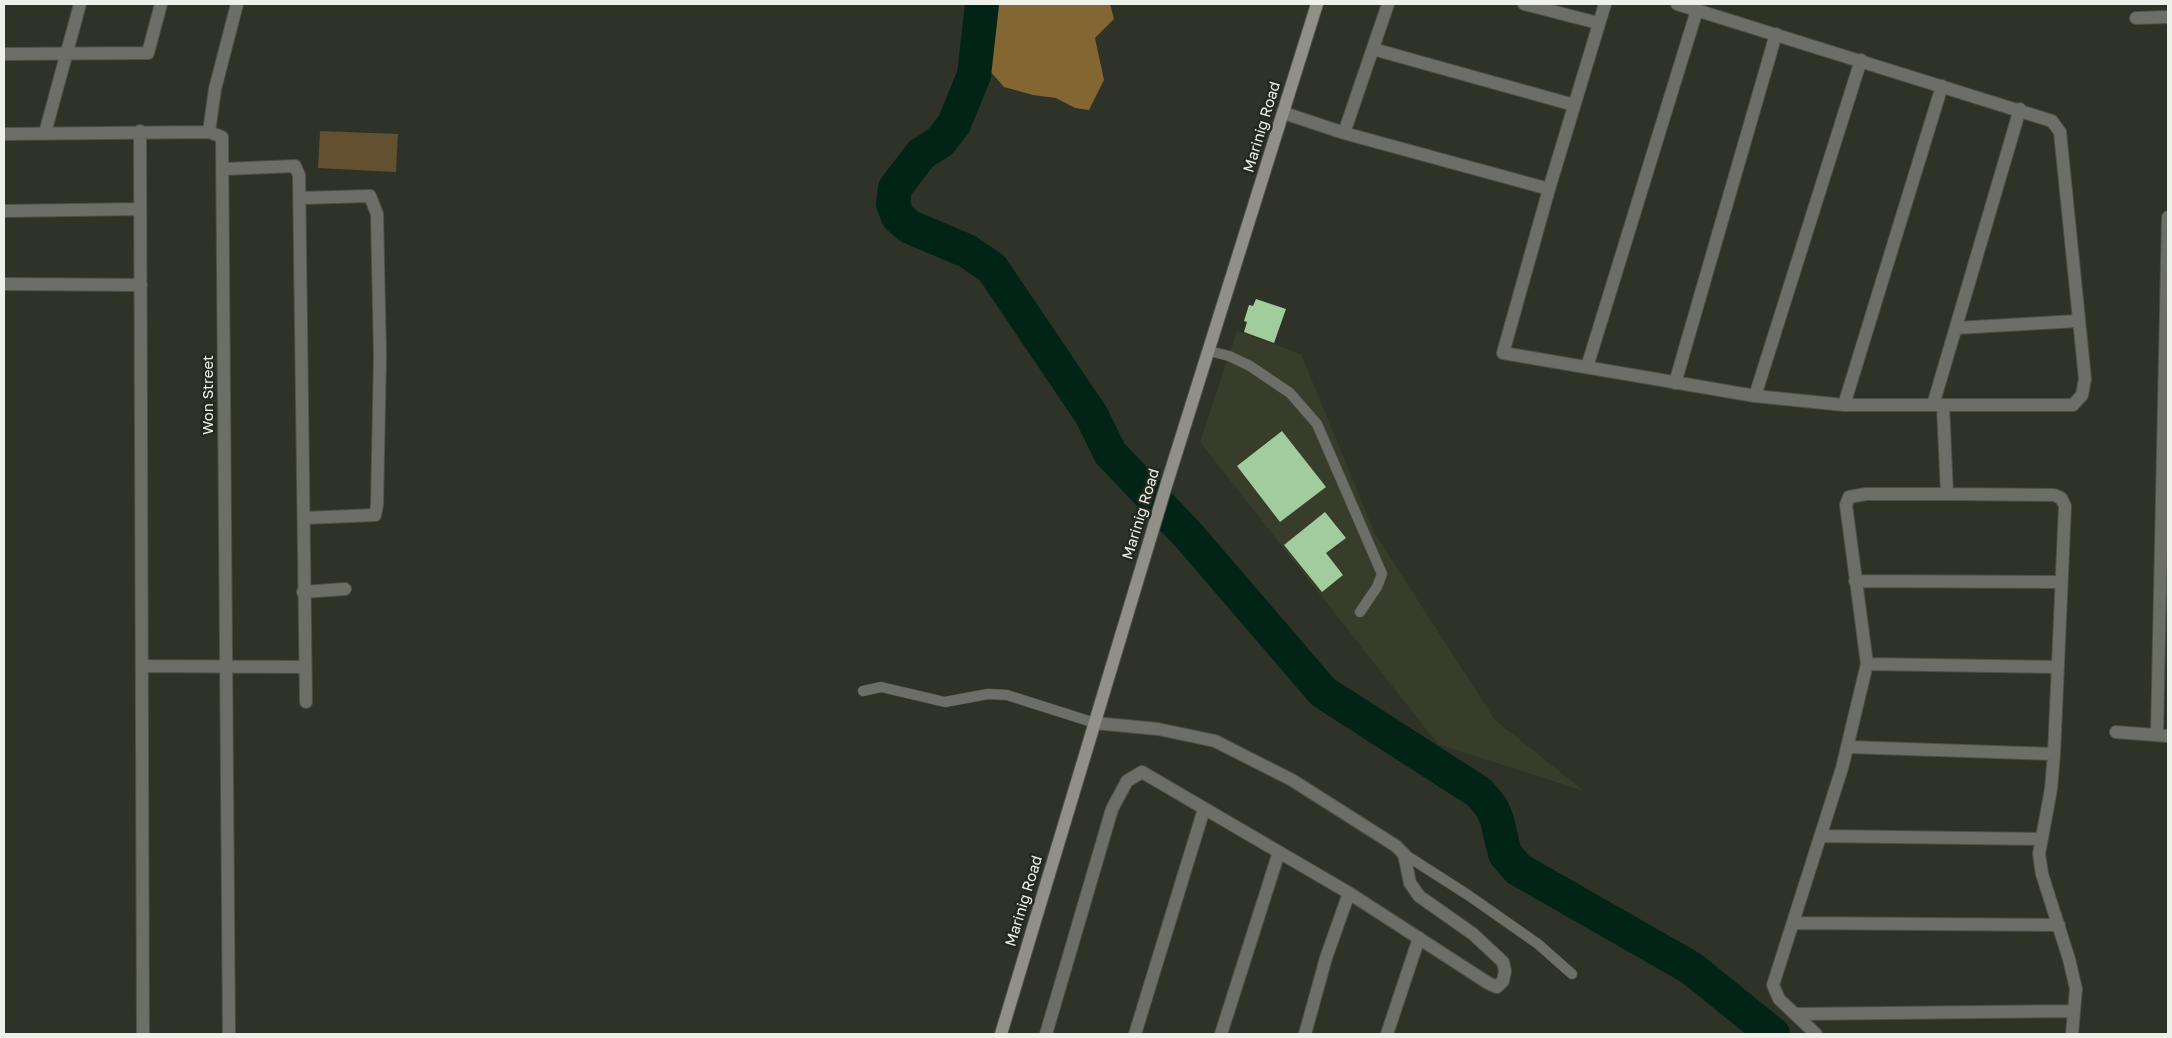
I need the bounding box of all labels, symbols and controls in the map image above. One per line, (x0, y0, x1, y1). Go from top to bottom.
street label: Marinig Road (1240, 79, 1284, 175)
street label: Won Street (199, 355, 217, 435)
street label: Marinig Road (1119, 466, 1163, 562)
street label: Marinig Road (1002, 853, 1046, 949)

